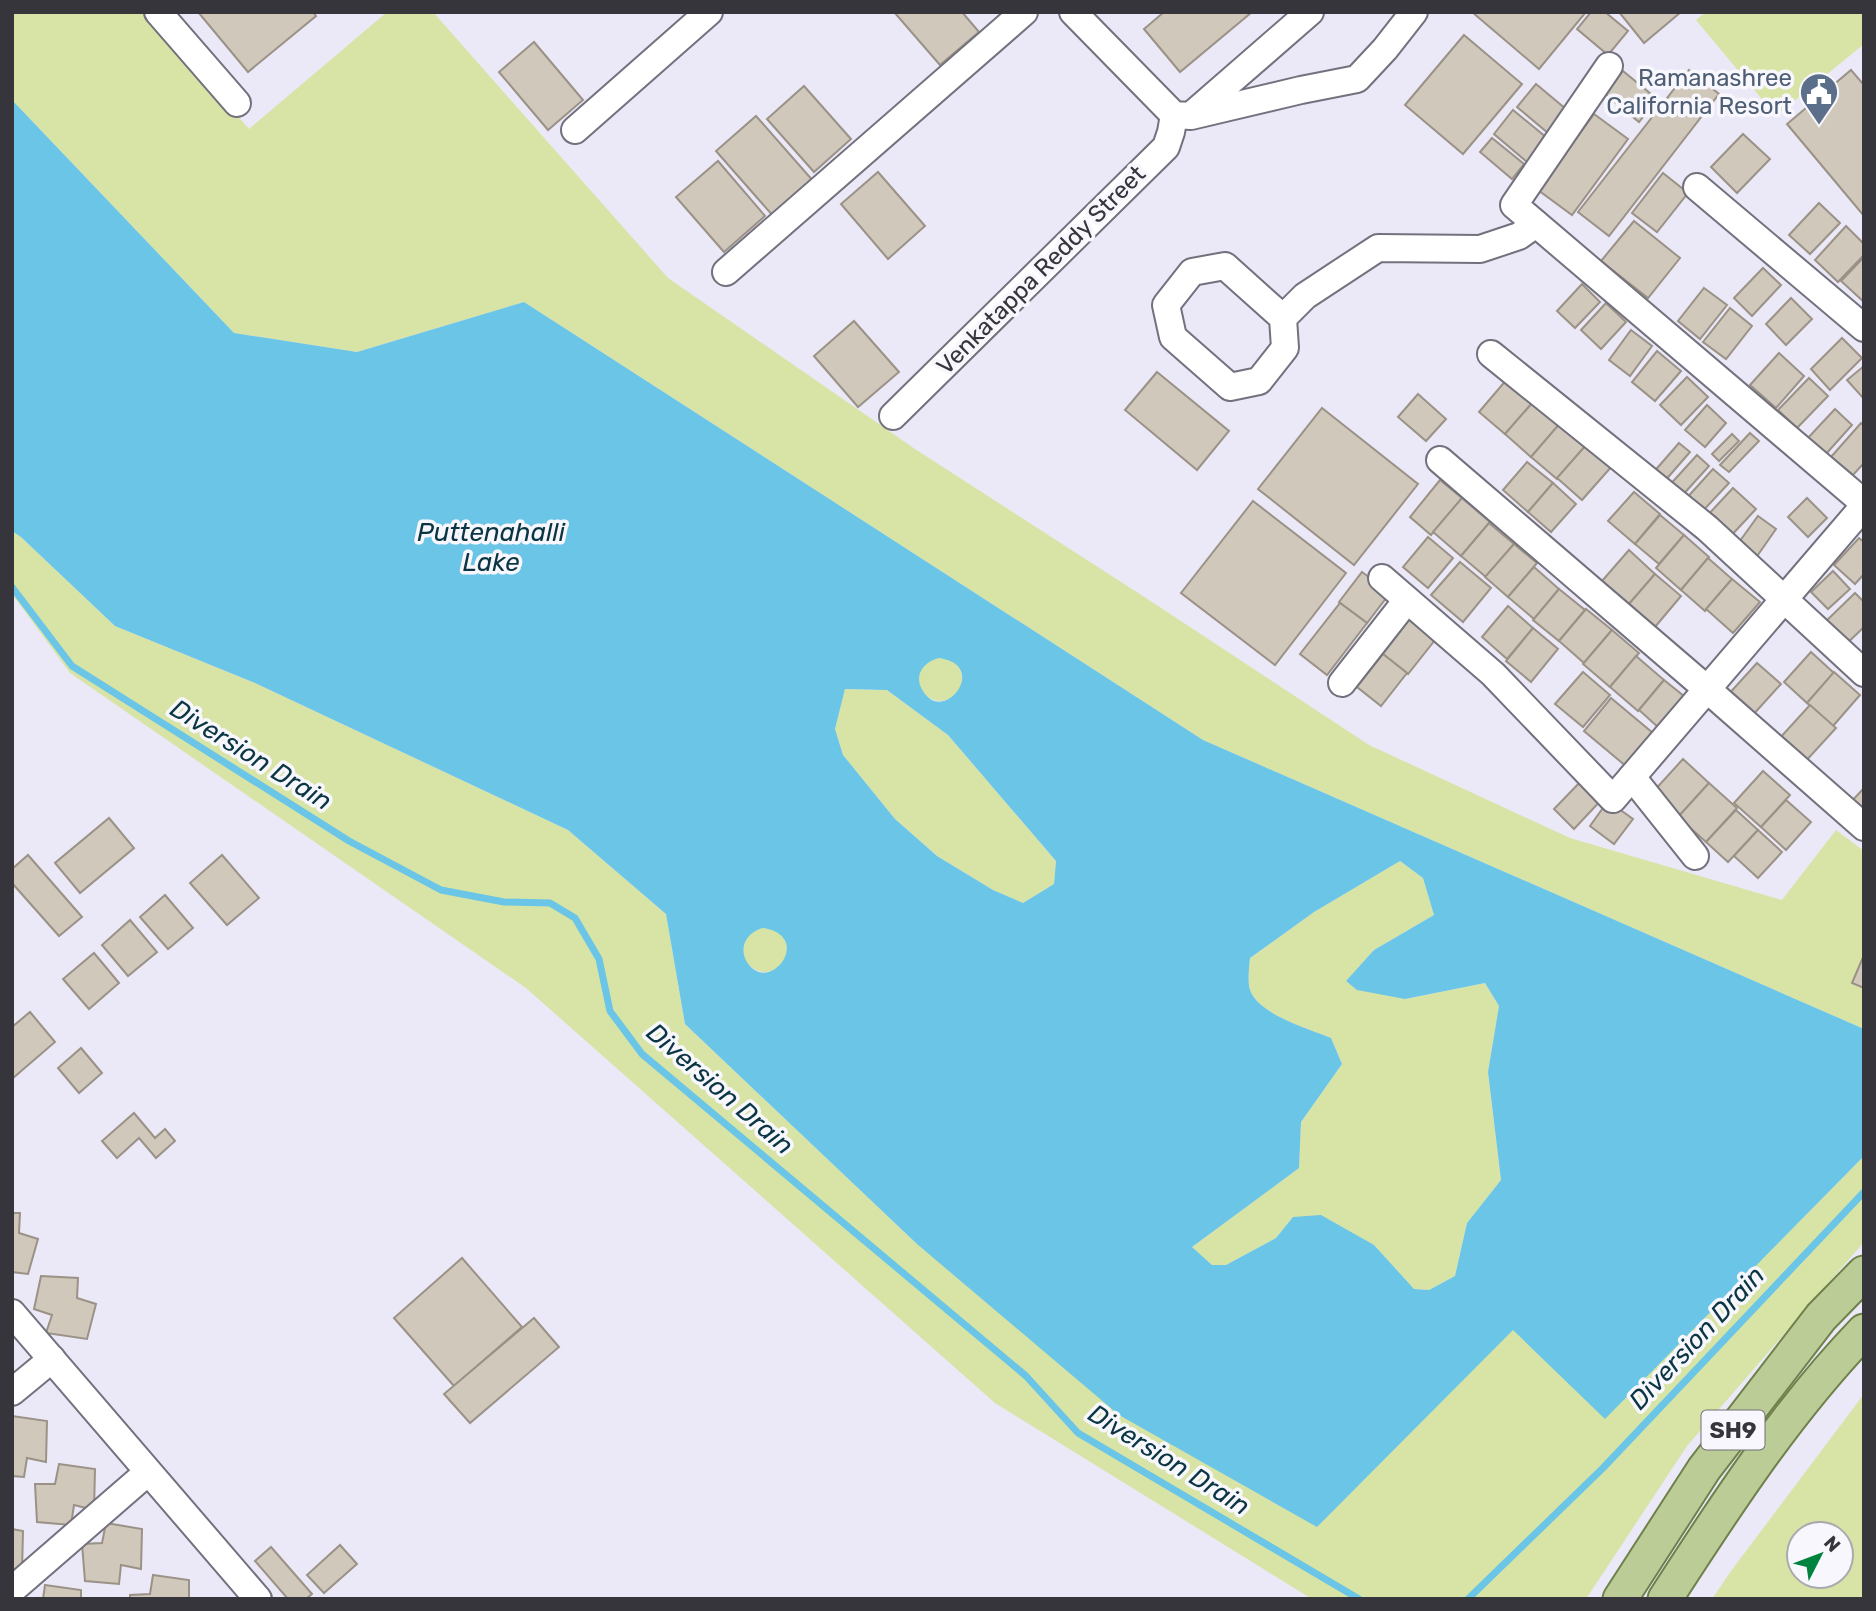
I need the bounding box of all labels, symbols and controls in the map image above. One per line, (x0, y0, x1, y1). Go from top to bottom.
place label: Ramanashree California Resort (1606, 64, 1792, 120)
public building icon: Ramanashree California Resort (1798, 71, 1840, 126)
street label: Venkatappa Reddy Street (931, 160, 1151, 380)
water label: Puttenahalli Lake (417, 517, 566, 578)
water label: Diversion Drain (165, 693, 337, 817)
water label: Diversion Drain (640, 1017, 800, 1161)
water label: Diversion Drain (1623, 1260, 1771, 1416)
water label: Diversion Drain (1083, 1398, 1255, 1522)
road number: SH9 (1702, 1410, 1764, 1450)
north arrow (1785, 1520, 1855, 1590)
text: N (1819, 1531, 1845, 1557)

